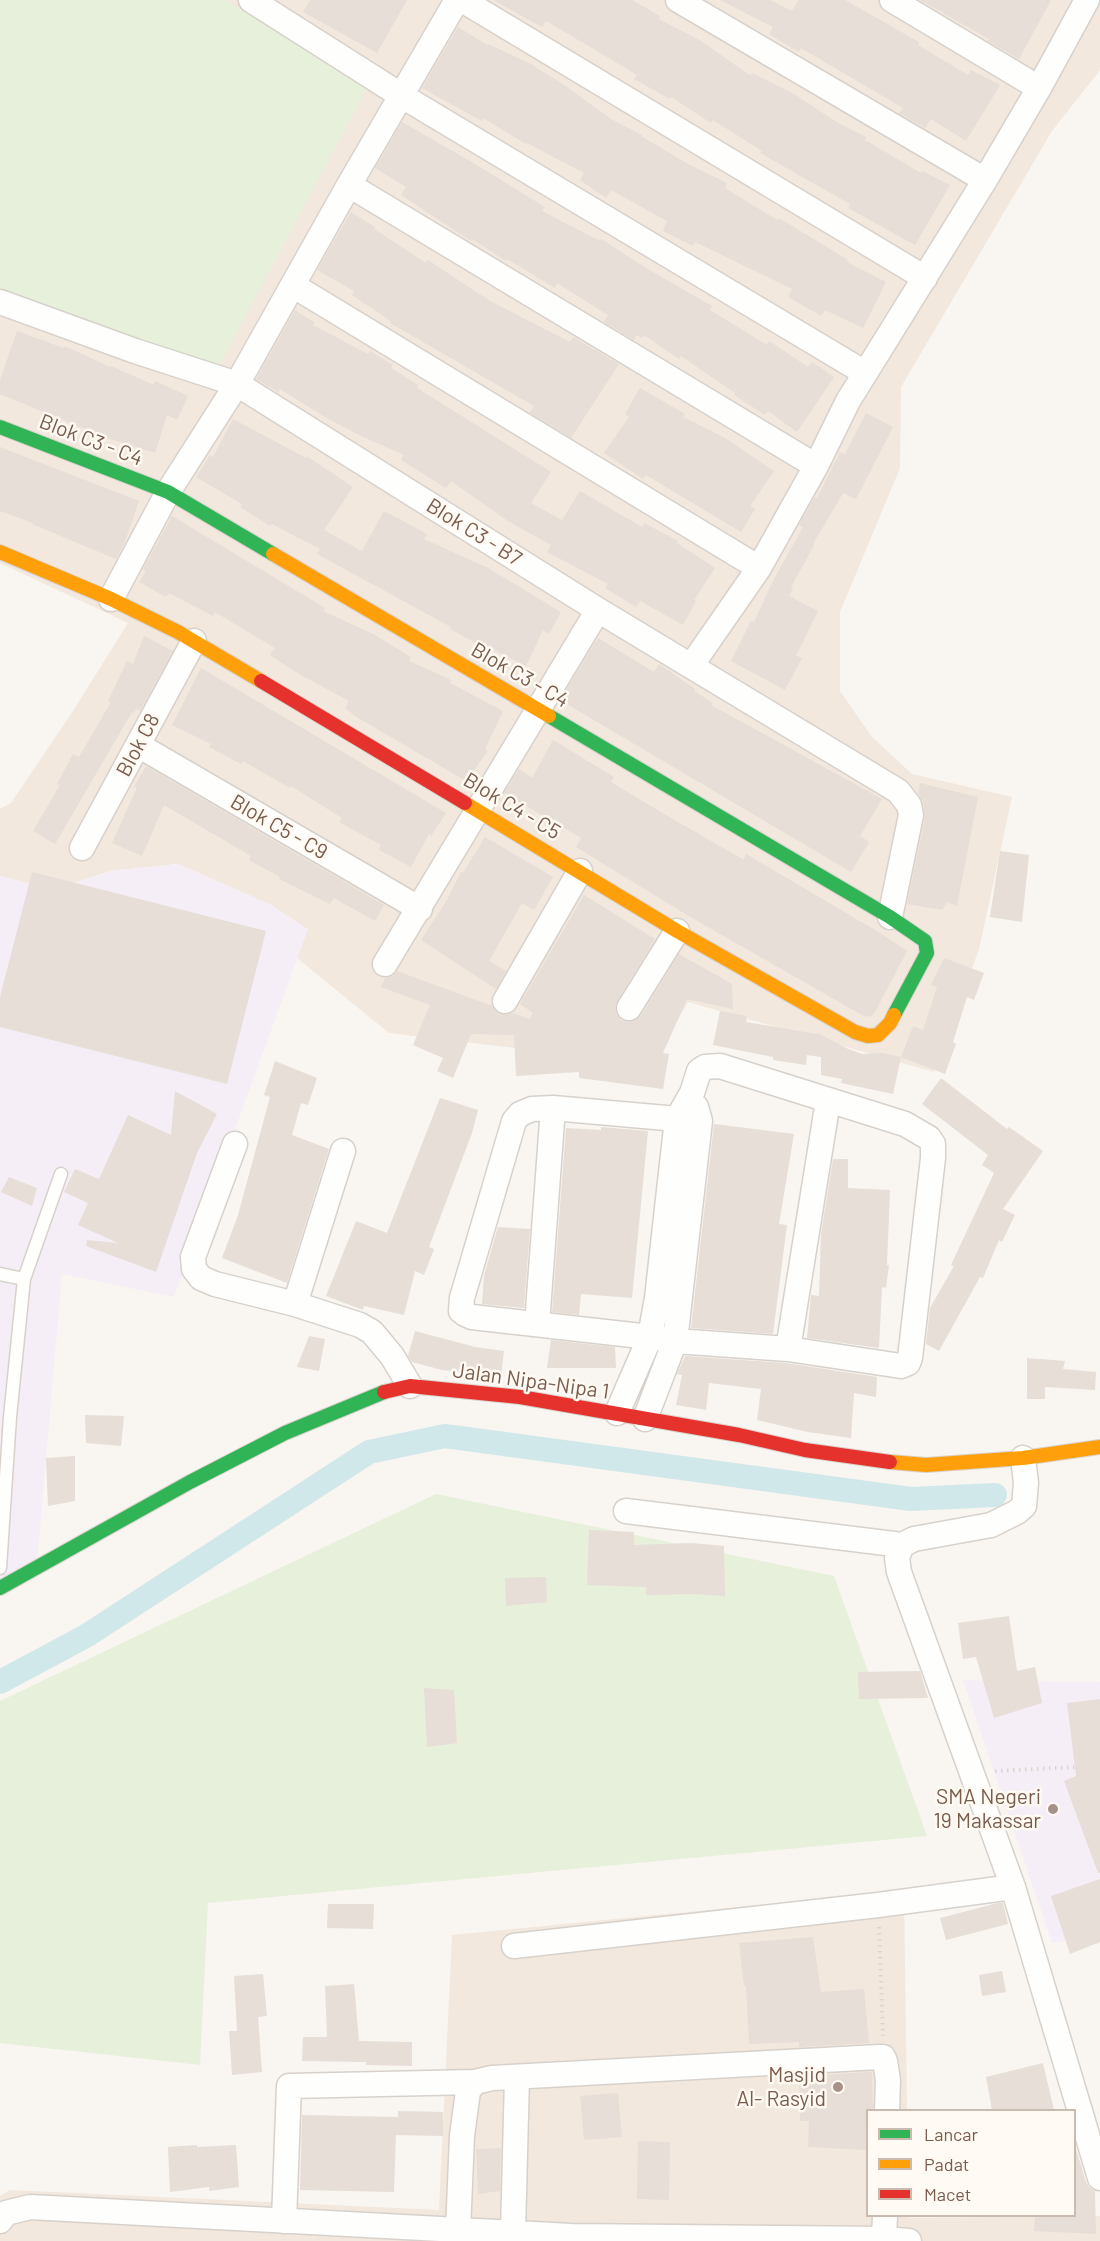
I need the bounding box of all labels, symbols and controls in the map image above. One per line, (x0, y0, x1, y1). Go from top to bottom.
street label: Blok C3 - C4 (36, 409, 146, 471)
street label: Blok C3 - B7 (422, 493, 526, 571)
street label: Blok C3 - C4 (467, 637, 573, 713)
street label: Blok C8 (111, 709, 165, 781)
street label: Blok C4 - C5 (459, 767, 565, 845)
street label: Blok C5 - C9 (226, 789, 332, 865)
street label: Jalan Nipa-Nipa 1 (451, 1358, 611, 1404)
place label: SMA Negeri 19 Makassar (933, 1784, 1041, 1834)
marker: SMA Negeri 19 Makassar (1046, 1802, 1060, 1816)
place label: Masjid Al- Rasyid (736, 2062, 826, 2112)
marker: Masjid Al- Rasyid (831, 2080, 845, 2094)
legend (866, 2109, 1076, 2217)
text: Lancar (924, 2123, 978, 2145)
text: Padat (924, 2153, 969, 2175)
text: Macet (924, 2183, 971, 2205)

